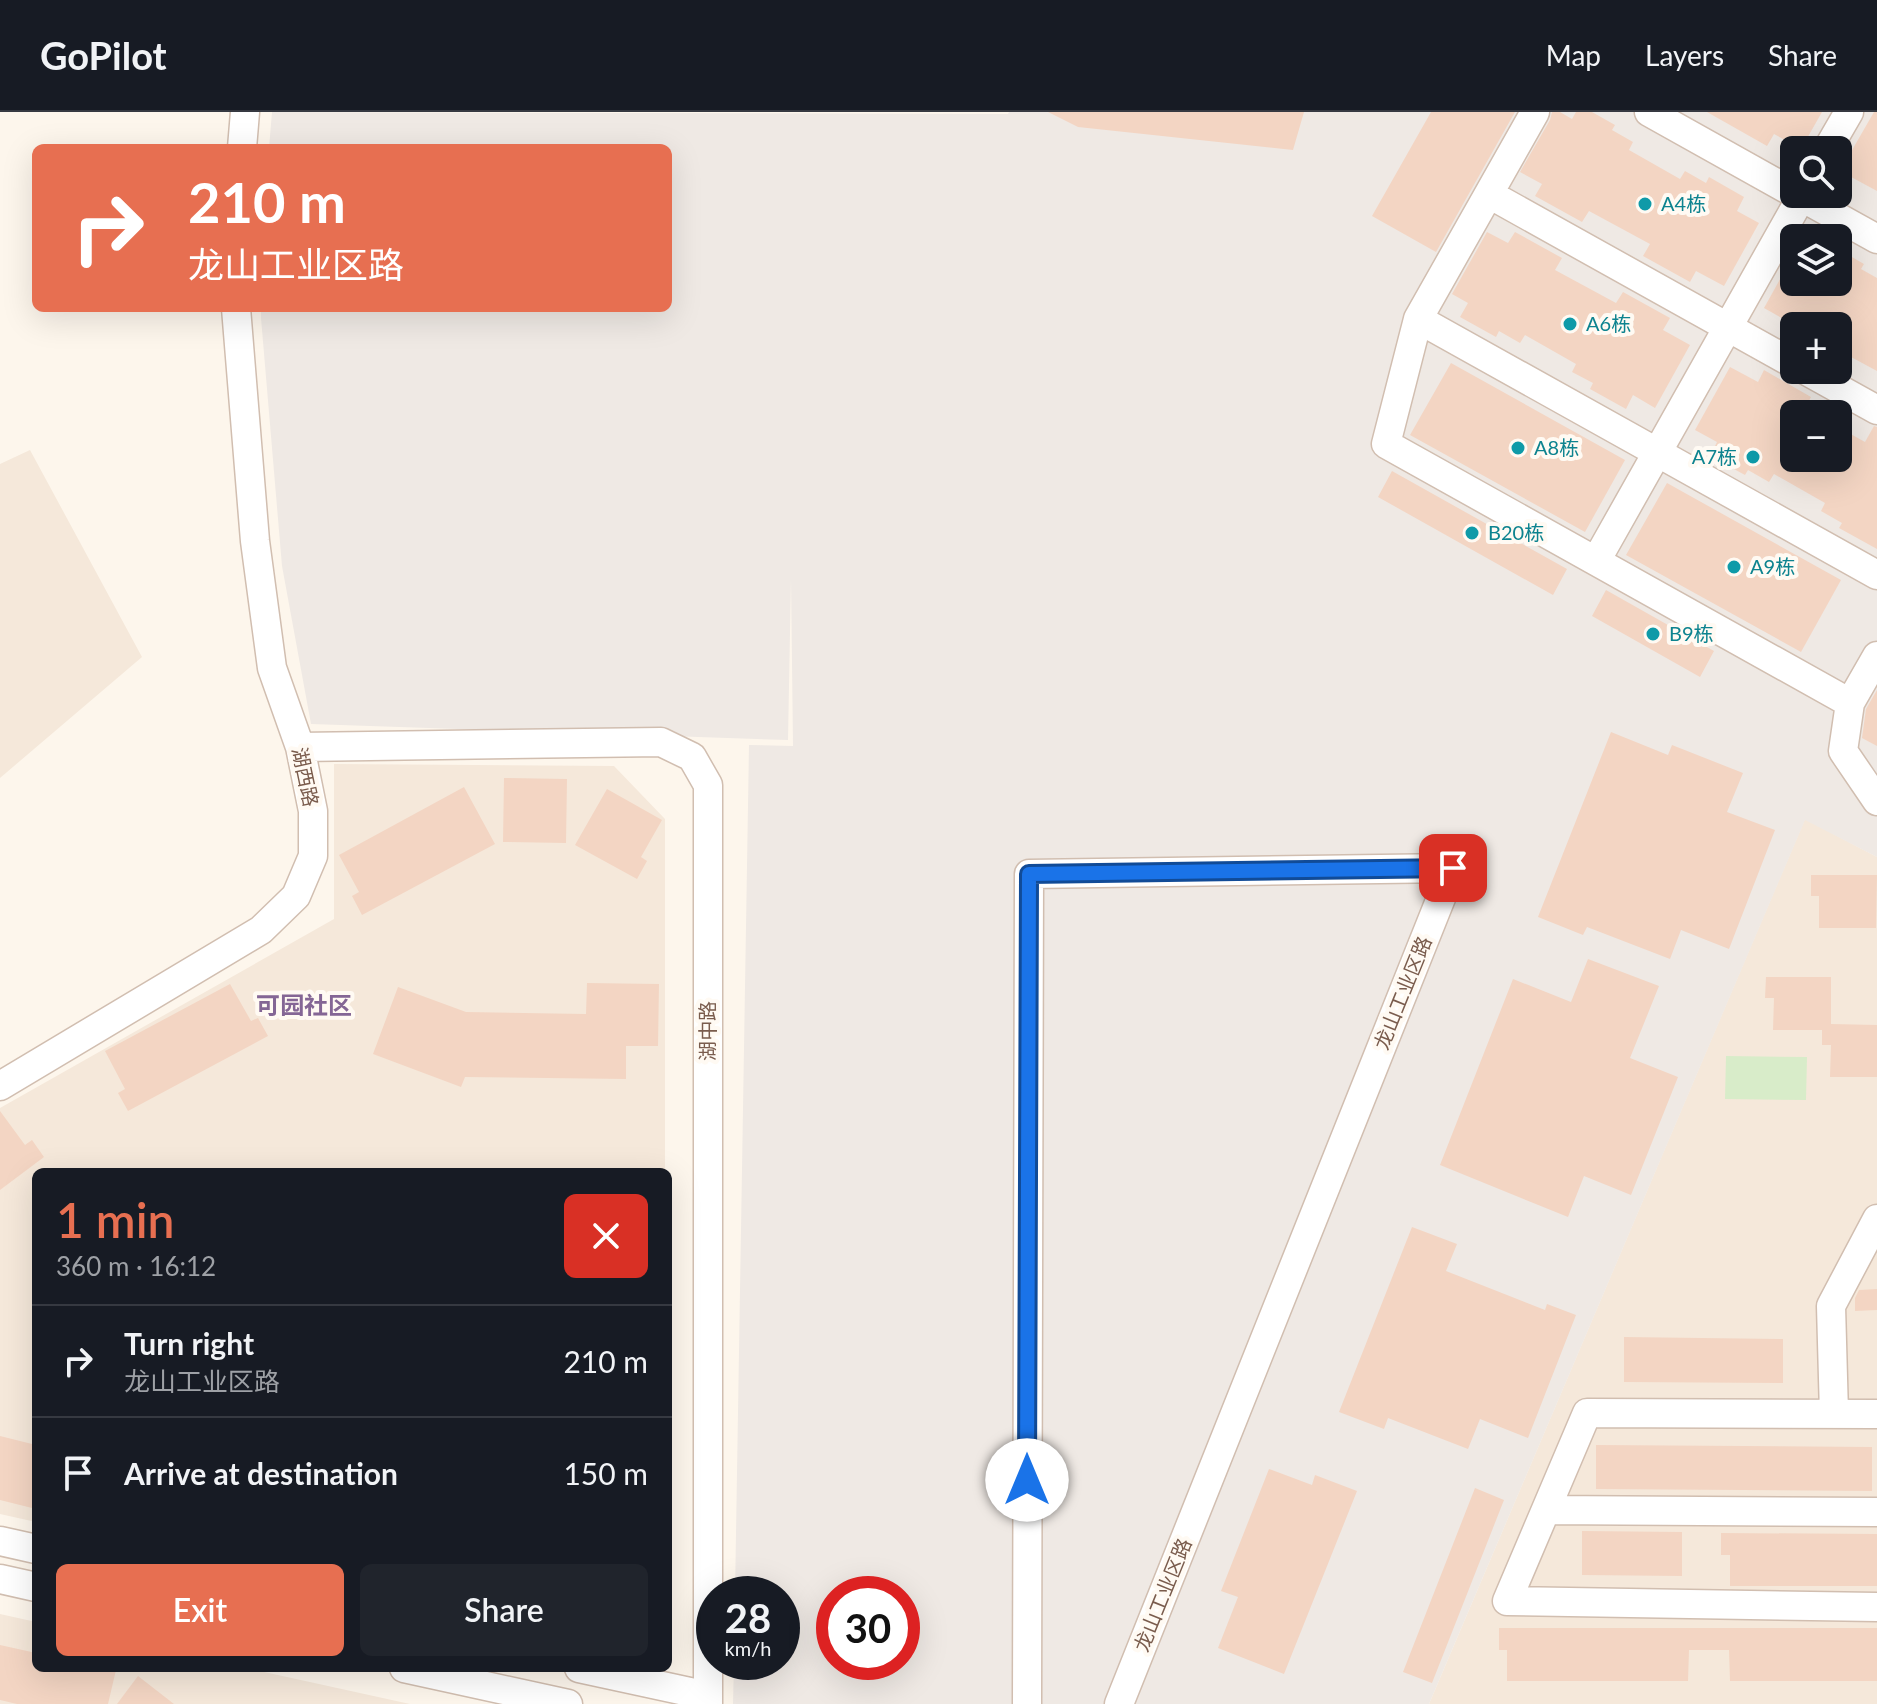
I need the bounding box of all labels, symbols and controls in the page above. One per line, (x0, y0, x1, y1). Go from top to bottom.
text: GoPilot (40, 32, 167, 78)
text: Map (1546, 38, 1601, 72)
text: Layers (1645, 38, 1724, 72)
text: Share (1768, 38, 1837, 72)
map controls (1780, 136, 1852, 472)
button: search (1780, 136, 1852, 208)
text: 210 m (188, 168, 346, 235)
icon: right (56, 176, 160, 280)
place label: A4栋 (1661, 191, 1706, 215)
marker: A4栋 (1636, 195, 1654, 213)
button: layers (1780, 224, 1852, 296)
text: 龙山工业区路 (188, 242, 404, 286)
place label: A6栋 (1586, 311, 1631, 335)
button: + (1780, 312, 1852, 384)
marker: A6栋 (1561, 315, 1579, 333)
button: − (1780, 400, 1852, 472)
place label: A8栋 (1534, 435, 1579, 459)
marker: A8栋 (1509, 439, 1527, 457)
place label: A7栋 (1692, 444, 1737, 468)
marker: A7栋 (1744, 448, 1762, 466)
place label: B20栋 (1488, 520, 1544, 544)
marker: B20栋 (1463, 524, 1481, 542)
place label: A9栋 (1750, 554, 1795, 578)
marker: A9栋 (1725, 558, 1743, 576)
place label: B9栋 (1669, 621, 1714, 645)
marker: B9栋 (1644, 625, 1662, 643)
street label: 湖西路 (288, 745, 324, 809)
pin (1419, 834, 1487, 902)
icon: arrive (1431, 846, 1475, 890)
street label: 龙山工业区路 (1368, 932, 1436, 1053)
district label: 可园社区 (256, 990, 352, 1019)
street label: 湖中路 (695, 1001, 719, 1061)
text: 1 min (56, 1191, 174, 1248)
button: close (564, 1194, 648, 1278)
text: 360 m · 16:12 (56, 1250, 216, 1282)
text: Turn right (124, 1325, 254, 1361)
icon: right (56, 1339, 100, 1383)
text: 210 m (563, 1343, 648, 1379)
text: 龙山工业区路 (124, 1365, 280, 1397)
position arrow (985, 1438, 1069, 1522)
icon: arrive (56, 1451, 100, 1495)
text: Arrive at destination (124, 1455, 398, 1491)
text: 150 m (563, 1455, 648, 1491)
street label: 龙山工业区路 (1128, 1534, 1196, 1655)
button: Exit (56, 1564, 344, 1656)
button: Share (360, 1564, 648, 1656)
speed limit sign: 30 (816, 1576, 920, 1680)
text: 28 (725, 1594, 771, 1642)
text: km/h (725, 1636, 771, 1660)

